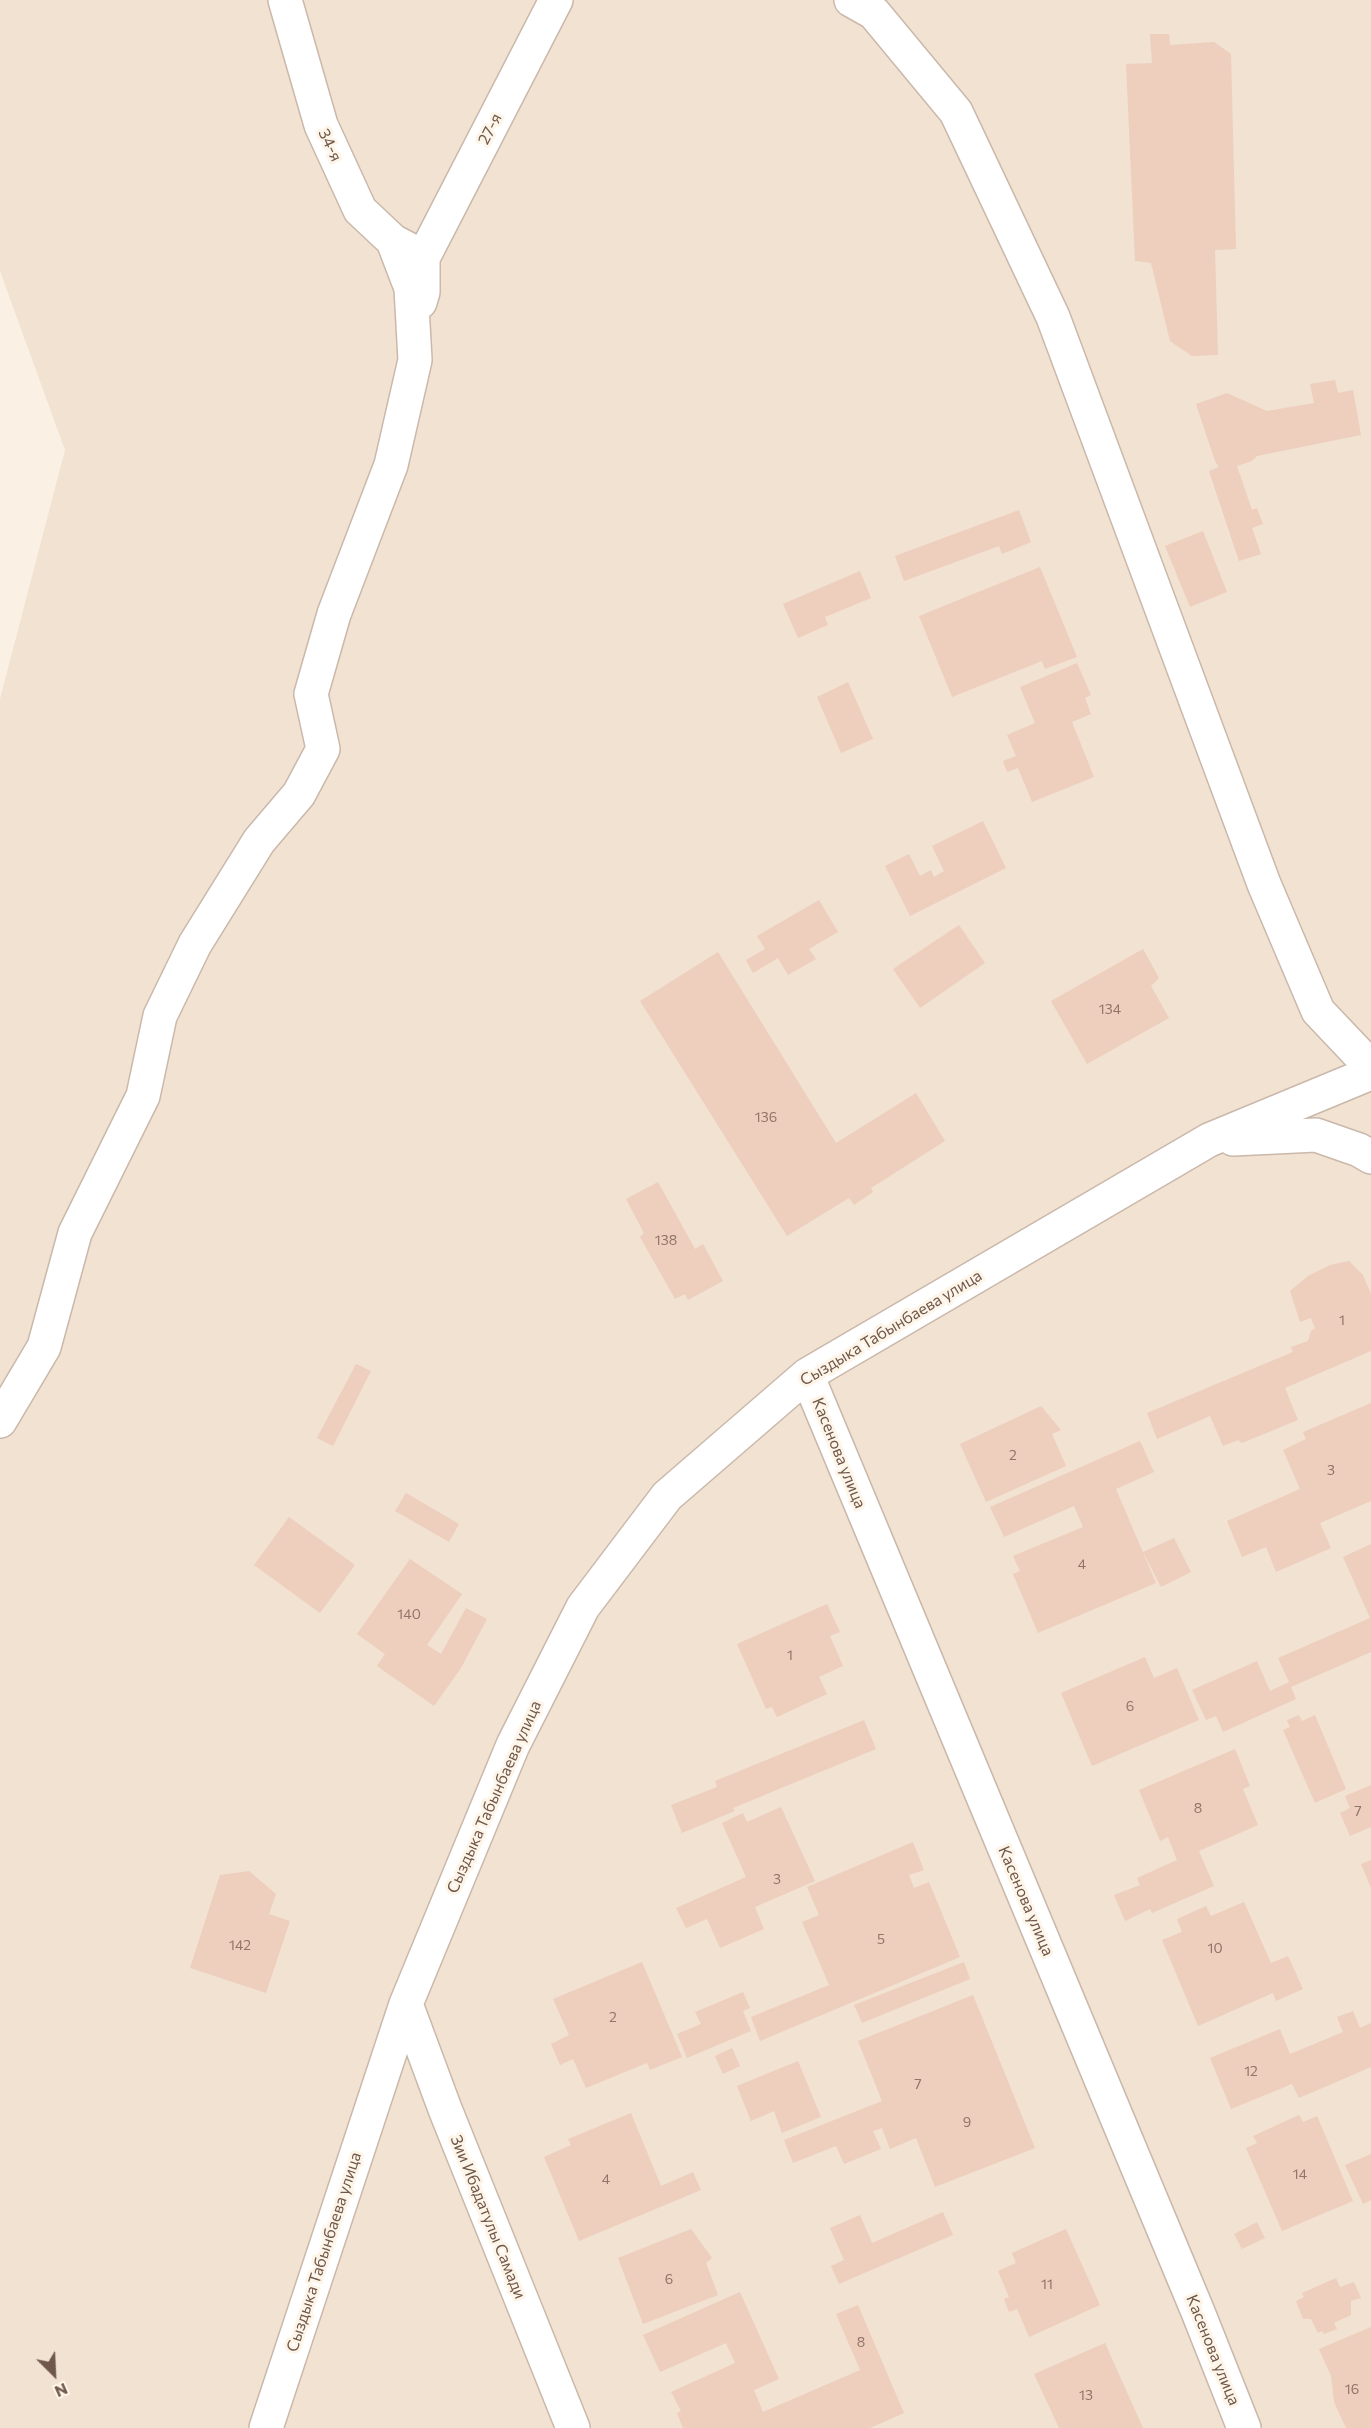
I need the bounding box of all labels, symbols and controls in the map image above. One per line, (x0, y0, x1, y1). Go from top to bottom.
street label: 27-я (474, 110, 506, 148)
street label: 34-я (314, 126, 346, 164)
house number: 134 (1099, 1001, 1121, 1017)
house number: 136 (755, 1109, 777, 1125)
house number: 138 (655, 1232, 677, 1248)
street label: Сыздыка Табынбаева улица (797, 1266, 985, 1390)
house number: 1 (1339, 1312, 1345, 1328)
street label: Касенова улица (808, 1395, 870, 1511)
house number: 2 (1009, 1447, 1017, 1463)
house number: 3 (1327, 1462, 1335, 1478)
house number: 4 (1078, 1556, 1086, 1572)
house number: 140 (397, 1606, 421, 1622)
house number: 1 (787, 1647, 793, 1663)
street label: Сыздыка Табынбаева улица (443, 1698, 545, 1896)
house number: 6 (1126, 1698, 1134, 1714)
house number: 8 (1194, 1800, 1202, 1816)
house number: 7 (1354, 1803, 1362, 1819)
street label: Касенова улица (994, 1843, 1058, 1959)
house number: 3 (773, 1871, 781, 1887)
house number: 5 (877, 1931, 885, 1947)
house number: 142 (229, 1937, 251, 1953)
house number: 10 (1207, 1940, 1223, 1956)
house number: 2 (609, 2009, 617, 2025)
house number: 12 (1244, 2063, 1258, 2079)
house number: 7 (914, 2076, 922, 2092)
house number: 9 (963, 2114, 971, 2130)
street label: Зии Ибадатулы Самади (446, 2132, 530, 2302)
street label: Сыздыка Табынбаева улица (283, 2150, 365, 2354)
house number: 14 (1293, 2166, 1307, 2182)
house number: 4 (602, 2171, 610, 2187)
house number: 6 (665, 2271, 673, 2287)
house number: 11 (1041, 2276, 1053, 2292)
street label: Касенова улица (1182, 2292, 1244, 2408)
house number: 8 (857, 2334, 865, 2350)
north arrow (24, 2344, 84, 2404)
text: N (52, 2380, 71, 2402)
house number: 16 (1345, 2381, 1359, 2397)
house number: 13 (1079, 2387, 1093, 2403)

